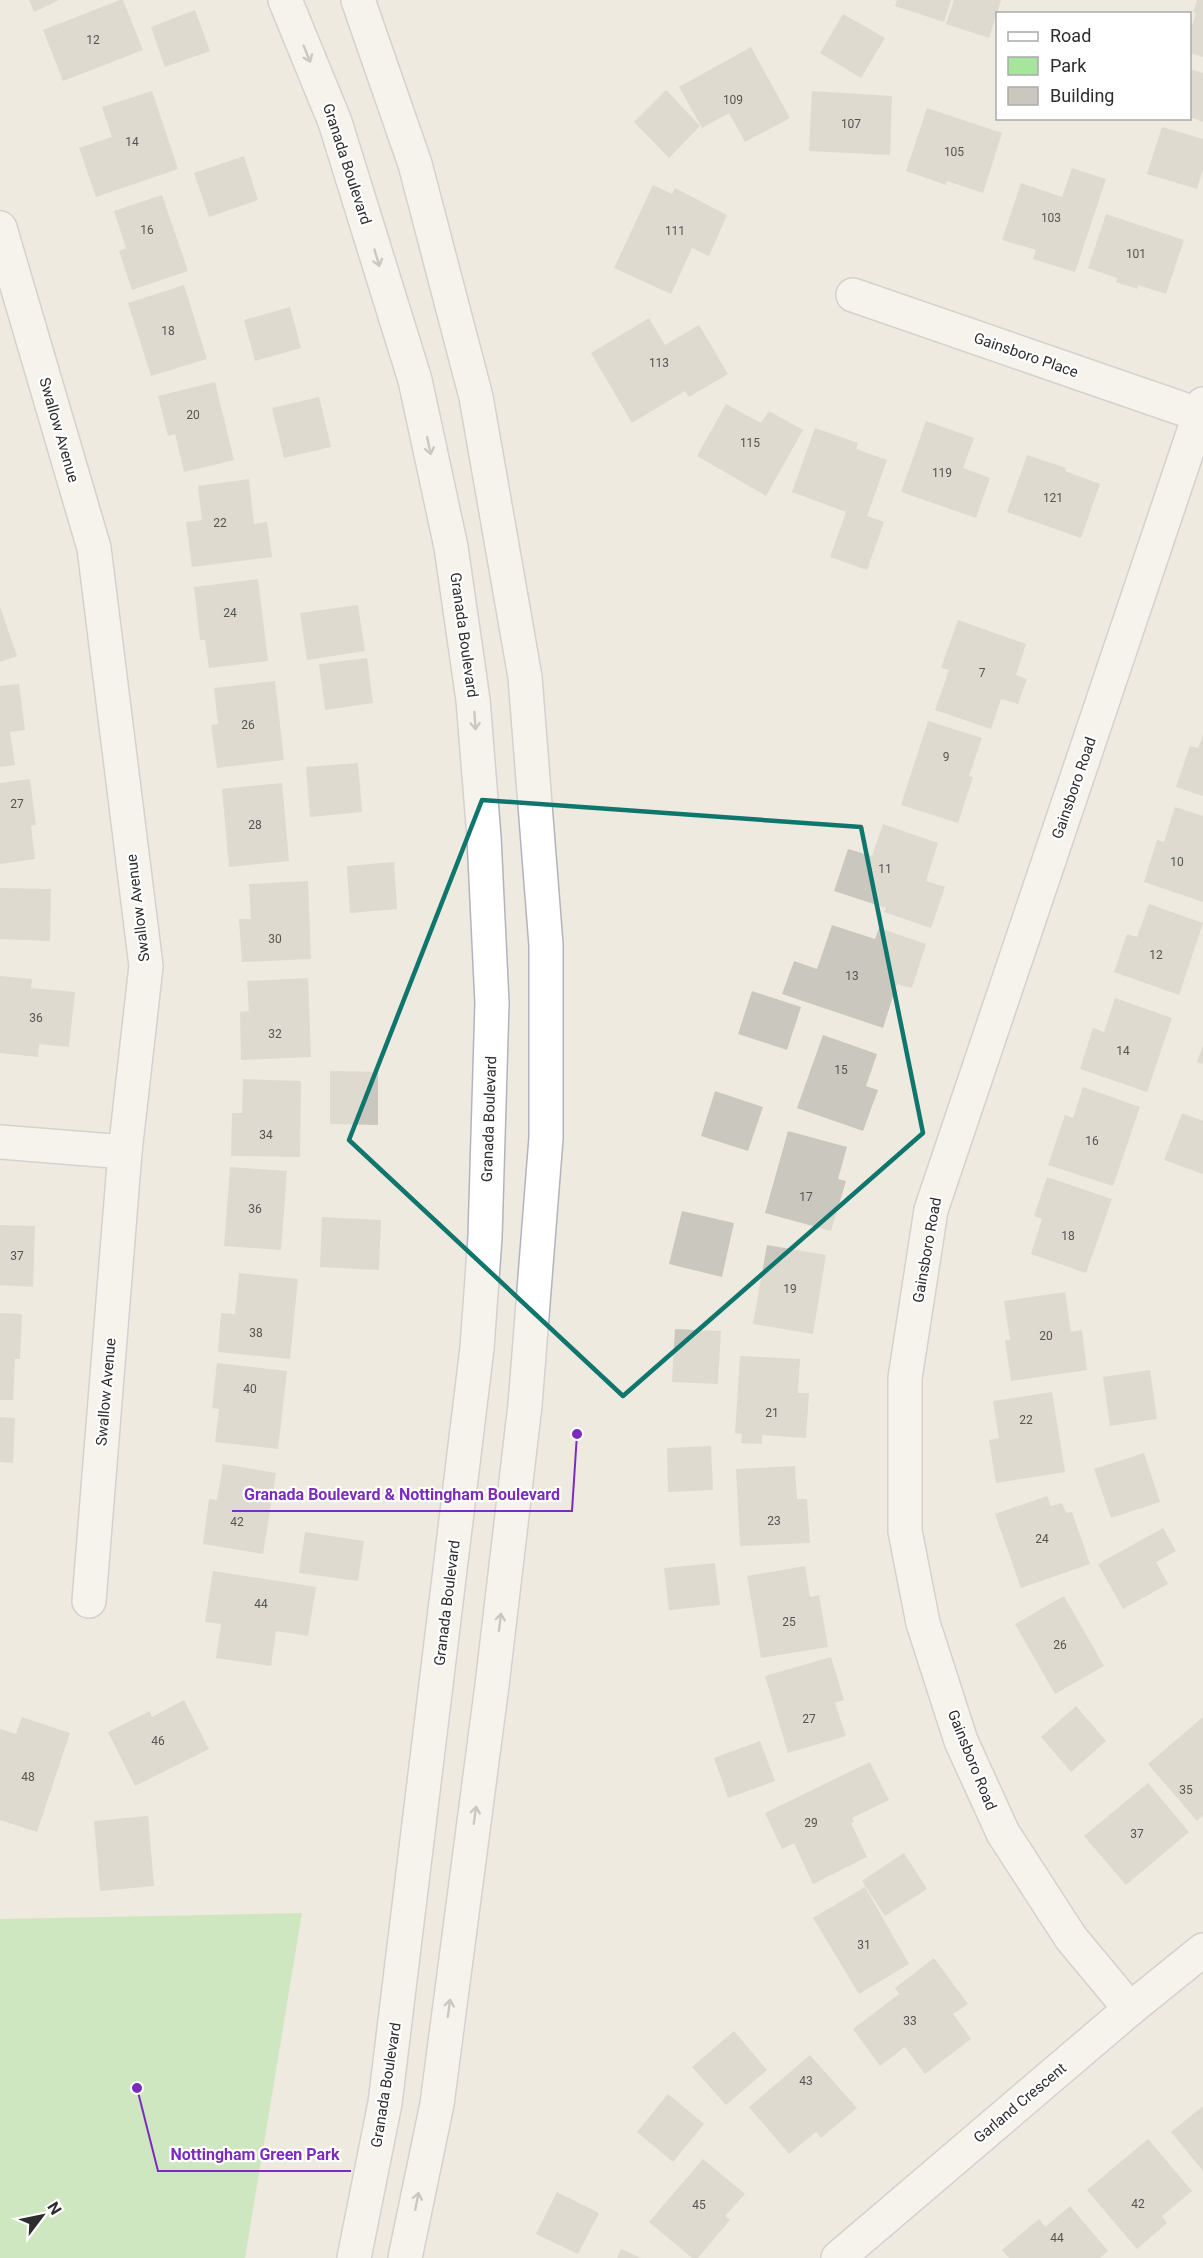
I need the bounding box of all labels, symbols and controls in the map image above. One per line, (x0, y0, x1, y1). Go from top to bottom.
legend (996, 12, 1191, 120)
text: Road (1050, 25, 1091, 46)
house number: 12 (86, 33, 100, 47)
one-way arrow (302, 44, 313, 63)
text: Park (1050, 55, 1087, 76)
text: Building (1050, 85, 1114, 106)
house number: 109 (723, 93, 743, 107)
street label: Granada Boulevard (319, 101, 375, 227)
house number: 107 (841, 117, 861, 131)
house number: 14 (125, 135, 139, 149)
house number: 105 (944, 145, 964, 159)
house number: 103 (1041, 211, 1061, 225)
house number: 16 (140, 223, 154, 237)
house number: 111 (665, 224, 685, 238)
house number: 101 (1126, 247, 1146, 261)
one-way arrow (372, 248, 383, 267)
house number: 18 (161, 324, 175, 338)
street label: Gainsboro Place (971, 329, 1081, 381)
house number: 113 (649, 356, 669, 370)
street label: Swallow Avenue (35, 375, 83, 485)
house number: 20 (186, 408, 200, 422)
one-way arrow (424, 436, 436, 455)
house number: 115 (740, 436, 760, 450)
house number: 119 (932, 466, 952, 480)
house number: 121 (1043, 491, 1063, 505)
house number: 22 (213, 516, 227, 530)
street label: Granada Boulevard (446, 571, 482, 699)
house number: 24 (223, 606, 237, 620)
house number: 7 (979, 666, 986, 680)
one-way arrow (470, 710, 481, 730)
house number: 26 (241, 718, 255, 732)
street label: Gainsboro Road (1048, 735, 1100, 841)
house number: 9 (943, 750, 949, 764)
house number: 27 (10, 797, 24, 811)
house number: 28 (248, 818, 262, 832)
street label: Swallow Avenue (122, 853, 154, 963)
house number: 10 (1170, 855, 1184, 869)
house number: 11 (878, 862, 892, 876)
house number: 30 (268, 932, 282, 946)
house number: 12 (1149, 948, 1163, 962)
house number: 13 (845, 969, 859, 983)
house number: 36 (29, 1011, 43, 1025)
house number: 32 (268, 1027, 282, 1041)
house number: 14 (1116, 1044, 1130, 1058)
street label: Granada Boulevard (478, 1056, 500, 1182)
house number: 15 (834, 1063, 848, 1077)
house number: 34 (259, 1128, 273, 1142)
house number: 16 (1085, 1134, 1099, 1148)
house number: 17 (799, 1190, 813, 1204)
street label: Gainsboro Road (909, 1196, 945, 1304)
house number: 36 (248, 1202, 262, 1216)
house number: 18 (1061, 1229, 1075, 1243)
house number: 37 (10, 1249, 24, 1263)
house number: 19 (783, 1282, 797, 1296)
house number: 38 (249, 1326, 263, 1340)
house number: 20 (1039, 1329, 1053, 1343)
street label: Swallow Avenue (92, 1337, 120, 1447)
house number: 40 (243, 1382, 257, 1396)
house number: 21 (765, 1406, 779, 1420)
house number: 22 (1019, 1413, 1033, 1427)
callout: Granada Boulevard & Nottingham Boulevard (232, 1477, 572, 1511)
text: Granada Boulevard & Nottingham Boulevard (244, 1485, 560, 1504)
house number: 23 (767, 1514, 781, 1528)
house number: 42 (230, 1515, 244, 1529)
house number: 24 (1035, 1532, 1049, 1546)
street label: Granada Boulevard (430, 1539, 464, 1667)
house number: 44 (254, 1597, 268, 1611)
one-way arrow (495, 1612, 506, 1632)
house number: 25 (782, 1615, 796, 1629)
house number: 26 (1053, 1638, 1067, 1652)
street label: Gainsboro Road (944, 1707, 1000, 1813)
house number: 27 (802, 1712, 816, 1726)
house number: 46 (151, 1734, 165, 1748)
house number: 48 (21, 1770, 35, 1784)
house number: 35 (1179, 1783, 1193, 1797)
one-way arrow (469, 1806, 480, 1826)
house number: 29 (804, 1816, 818, 1830)
house number: 37 (1130, 1827, 1144, 1841)
house number: 31 (857, 1938, 871, 1952)
one-way arrow (444, 1999, 455, 2019)
house number: 33 (903, 2014, 917, 2028)
street label: Granada Boulevard (367, 2021, 405, 2149)
street label: Garland Crescent (970, 2059, 1070, 2147)
house number: 43 (799, 2074, 813, 2088)
callout: Nottingham Green Park (158, 2137, 351, 2171)
text: Nottingham Green Park (171, 2145, 340, 2164)
north arrow (12, 2186, 72, 2246)
one-way arrow (412, 2191, 423, 2211)
house number: 42 (1131, 2197, 1145, 2211)
text: N (43, 2198, 65, 2218)
house number: 45 (692, 2198, 706, 2212)
house number: 44 (1050, 2231, 1064, 2245)

